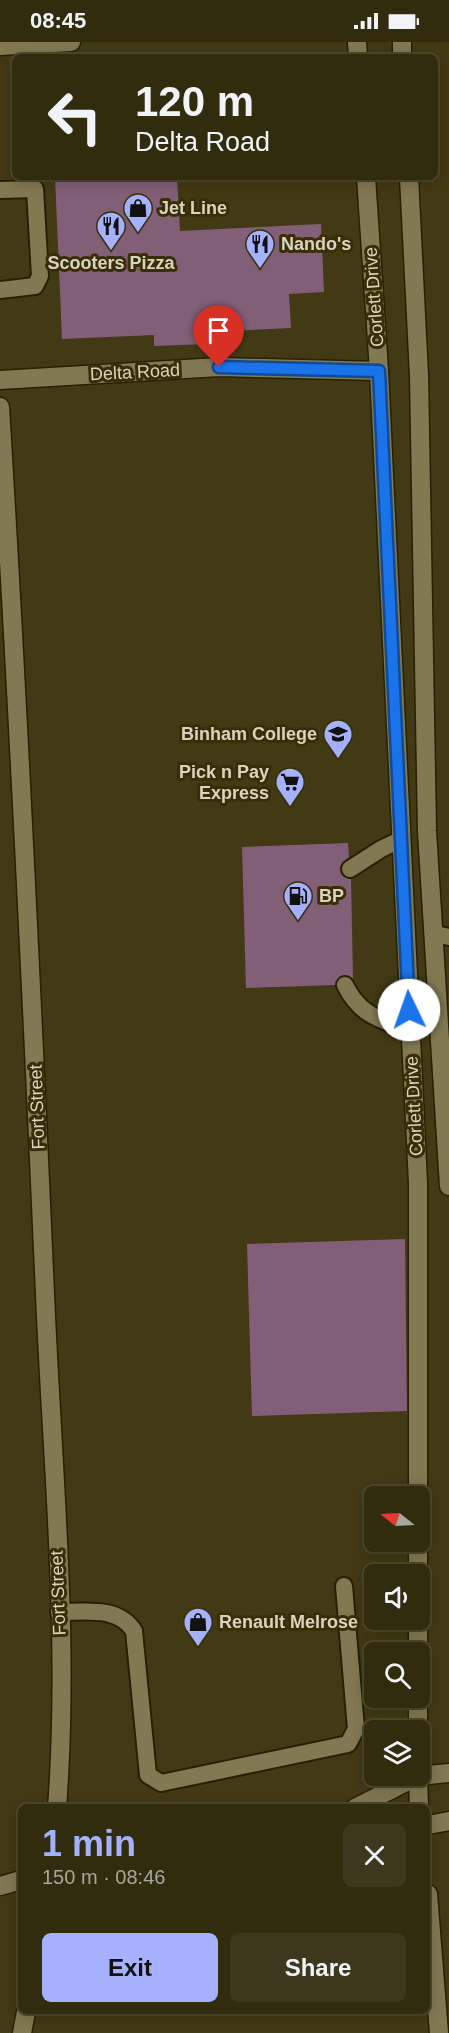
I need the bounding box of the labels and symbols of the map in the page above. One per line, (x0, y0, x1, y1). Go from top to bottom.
shop icon: Jet Line (122, 192, 154, 234)
place label: Jet Line (159, 198, 227, 218)
restaurant icon: Scooters Pizza (95, 210, 127, 252)
restaurant icon: Nando's (244, 228, 276, 270)
place label: Nando's (281, 234, 351, 254)
street label: Corlett Drive (361, 246, 387, 348)
place label: Scooters Pizza (47, 253, 176, 273)
pin (193, 305, 244, 367)
street label: Delta Road (90, 360, 180, 384)
school or university icon: Binham College (322, 718, 354, 760)
place label: Binham College (181, 724, 317, 744)
place label: Pick n Pay Express (179, 762, 269, 803)
supermarket icon: Pick n Pay Express (274, 766, 306, 808)
fuel station icon: BP (282, 880, 314, 922)
place label: BP (319, 886, 344, 906)
position arrow (377, 978, 441, 1042)
street label: Corlett Drive (401, 1056, 427, 1156)
street label: Fort Street (26, 1064, 48, 1150)
north arrow (364, 1486, 430, 1552)
street label: Fort Street (47, 1550, 69, 1636)
shop icon: Renault Melrose (182, 1606, 214, 1648)
place label: Renault Melrose (219, 1612, 358, 1632)

